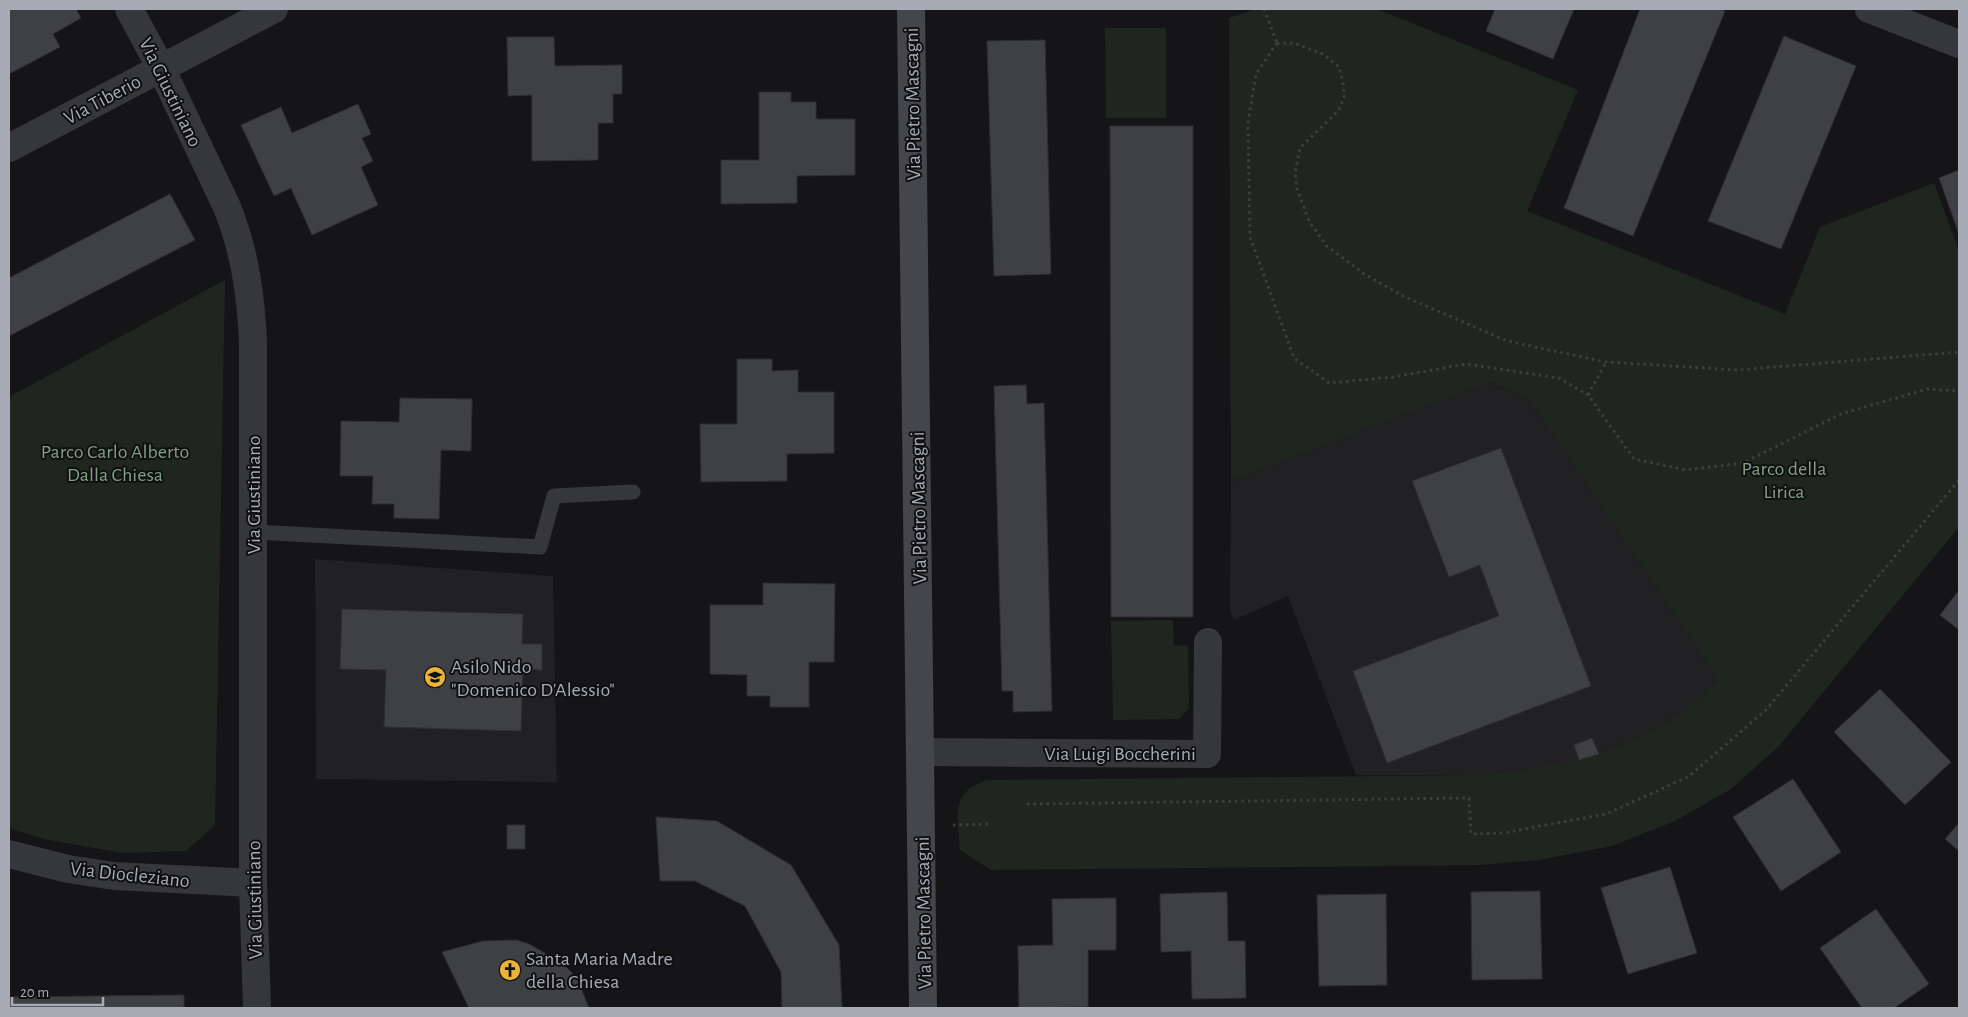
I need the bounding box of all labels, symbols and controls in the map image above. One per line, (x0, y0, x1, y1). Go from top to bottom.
street label: Via Pietro Mascagni (902, 27, 924, 181)
street label: Via Giustiniano (135, 35, 205, 150)
street label: Via Tiberio (61, 71, 144, 128)
street label: Via Pietro Mascagni (908, 431, 930, 585)
street label: Via Giustiniano (244, 436, 264, 554)
park label: Parco Carlo Alberto Dalla Chiesa (41, 442, 189, 485)
park label: Parco della Lirica (1742, 459, 1826, 502)
place label: Asilo Nido "Domenico D'Alessio" (451, 657, 615, 700)
school or university icon: Asilo Nido "Domenico D'Alessio" (423, 665, 447, 689)
street label: Via Luigi Boccherini (1044, 744, 1196, 764)
street label: Via Pietro Mascagni (913, 836, 935, 990)
street label: Via Giustiniano (244, 840, 266, 959)
street label: Via Diocleziano (69, 859, 191, 891)
place label: Santa Maria Madre della Chiesa (526, 949, 673, 992)
church icon: Santa Maria Madre della Chiesa (498, 958, 522, 982)
scale bar (12, 974, 104, 1006)
text: 20 m (20, 985, 49, 1000)

